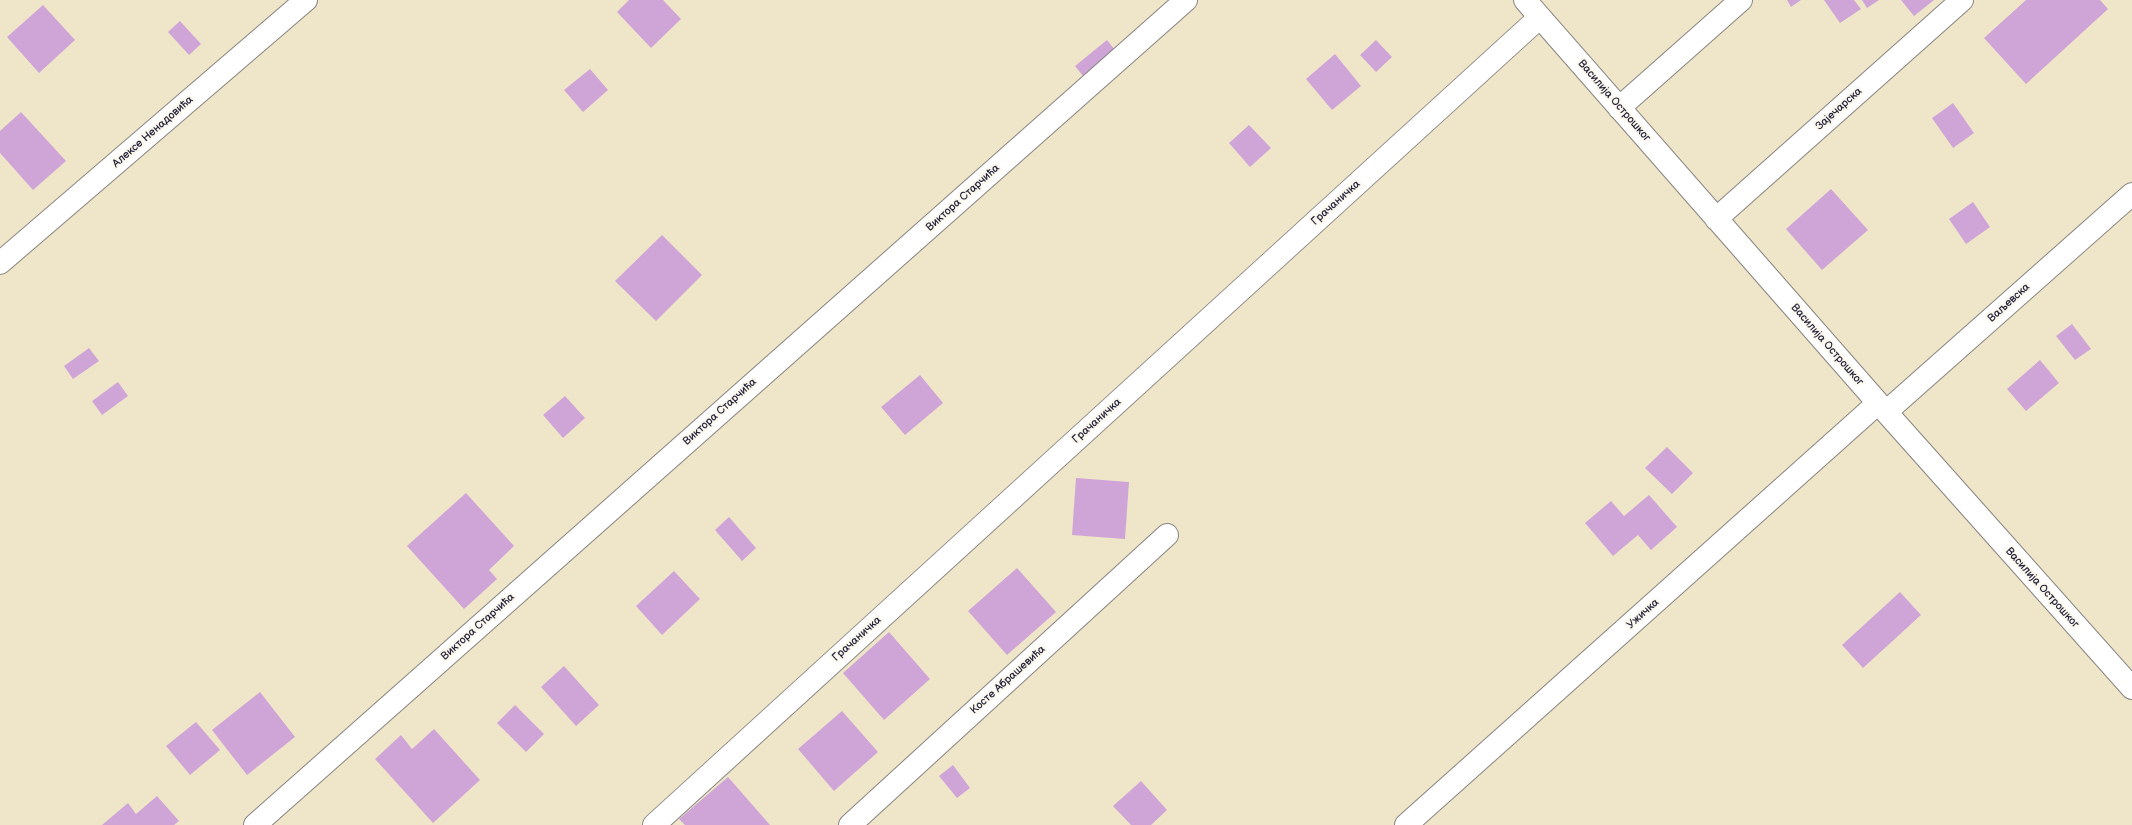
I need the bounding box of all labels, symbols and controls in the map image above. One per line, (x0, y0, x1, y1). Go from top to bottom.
street label: Василија Острошког (1575, 57, 1653, 145)
street label: Зајечарска (1813, 85, 1865, 133)
street label: Алексе Ненадовића (110, 93, 196, 171)
street label: Виктора Старчића (924, 162, 1002, 234)
street label: Грачаничка (1309, 178, 1363, 228)
street label: Ваљевска (1985, 281, 2033, 325)
street label: Василија Острошког (1788, 301, 1866, 389)
street label: Виктора Старчића (681, 376, 759, 448)
street label: Грачаничка (1070, 396, 1124, 446)
street label: Василија Острошког (2002, 545, 2082, 631)
street label: Виктора Старчића (439, 591, 517, 663)
street label: Ужичка (1624, 596, 1662, 632)
street label: Грачаничка (830, 614, 884, 664)
street label: Косте Абрашевића (968, 643, 1048, 717)

